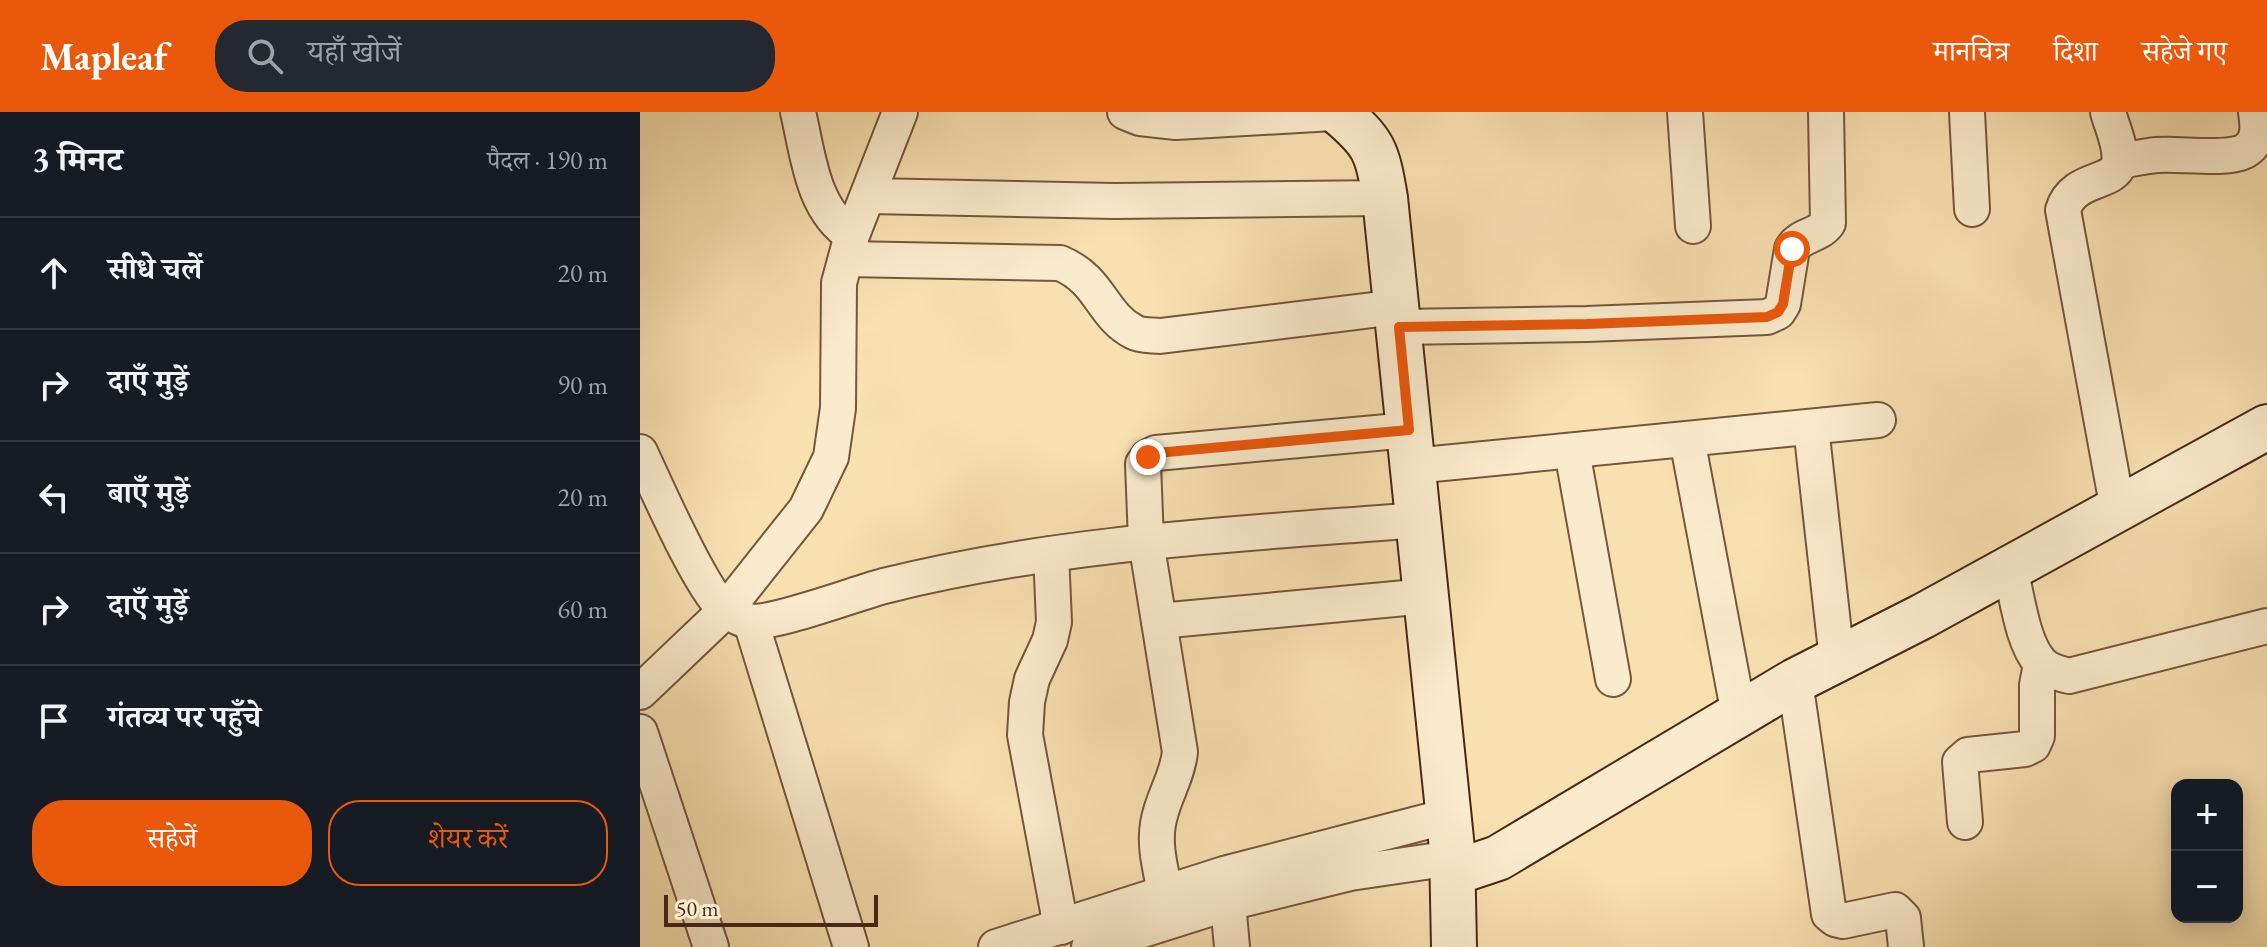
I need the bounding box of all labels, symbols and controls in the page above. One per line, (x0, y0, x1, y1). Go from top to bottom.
search box (215, 20, 775, 92)
text: Mapleaf (40, 32, 167, 81)
text: यहाँ खोजें (307, 32, 401, 71)
text: मानचित्र (1933, 33, 2009, 69)
text: दिशा (2053, 33, 2098, 69)
text: सहेजे गए (2142, 33, 2227, 69)
icon: search (243, 34, 287, 78)
text: 3 मिनट (32, 137, 122, 181)
text: पैदल · 190 m (487, 143, 608, 177)
route start (1774, 231, 1810, 267)
text: सीधे चलें (108, 249, 202, 288)
icon: ahead (32, 251, 76, 295)
text: 20 m (558, 256, 608, 290)
text: दाएँ मुड़ें (108, 361, 189, 400)
icon: right (32, 363, 76, 407)
text: 90 m (558, 368, 608, 402)
route end (1130, 439, 1166, 475)
text: बाएँ मुड़ें (108, 473, 189, 512)
icon: left (32, 475, 76, 519)
text: 20 m (558, 480, 608, 514)
text: दाएँ मुड़ें (108, 585, 189, 624)
icon: right (32, 587, 76, 631)
text: 60 m (558, 592, 608, 626)
text: गंतव्य पर पहुँचे (108, 697, 261, 736)
icon: arrive (32, 699, 76, 743)
map controls (2171, 779, 2243, 923)
button: + (2171, 779, 2243, 851)
button: सहेजें (32, 800, 312, 886)
button: शेयर करें (328, 800, 608, 886)
button: − (2171, 851, 2243, 923)
scale bar (664, 891, 878, 927)
text: 50 m (676, 894, 719, 923)

